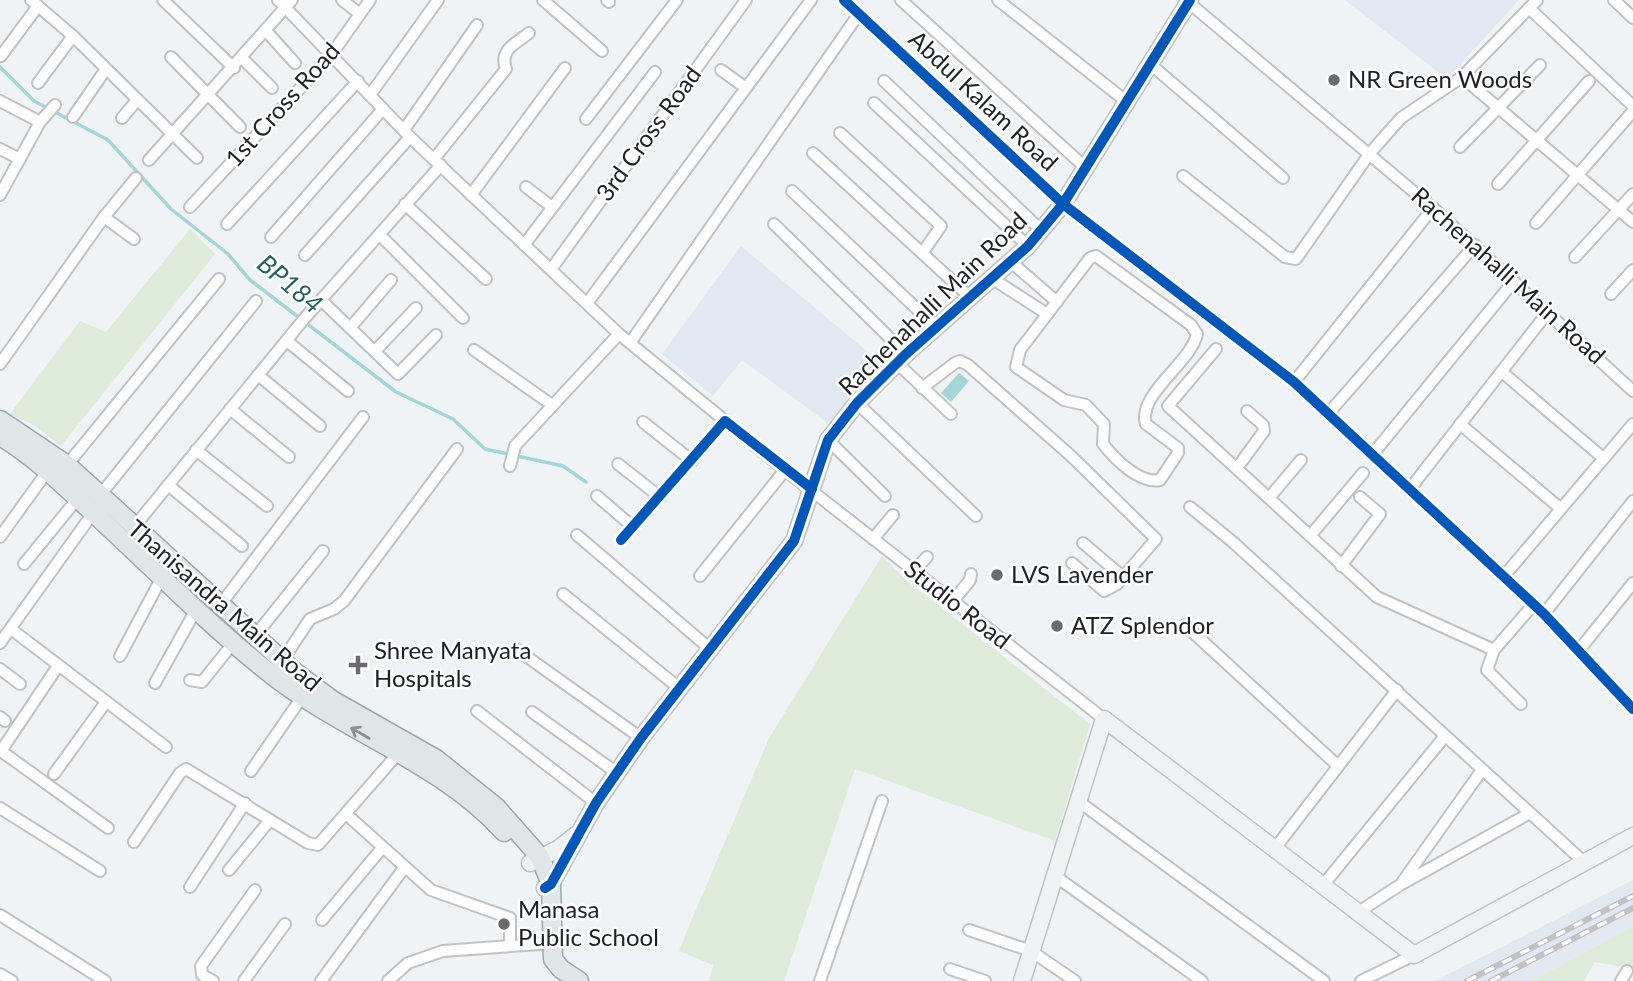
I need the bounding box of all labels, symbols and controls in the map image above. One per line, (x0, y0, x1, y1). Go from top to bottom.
street label: Abdul Kalam Road (904, 24, 1064, 176)
street label: 1st Cross Road (219, 36, 345, 172)
street label: 3rd Cross Road (589, 60, 706, 206)
place label: NR Green Woods (1348, 64, 1532, 93)
marker: NR Green Woods (1326, 72, 1342, 88)
street label: Rachenahalli Main Road (1406, 180, 1612, 369)
street label: Rachenahalli Main Road (832, 205, 1032, 400)
water label: BP184 (251, 247, 330, 320)
street label: Thanisandra Main Road (122, 513, 328, 697)
street label: Studio Road (899, 553, 1017, 654)
place label: LVS Lavender (1011, 559, 1153, 588)
marker: LVS Lavender (989, 567, 1005, 583)
place label: ATZ Splendor (1071, 610, 1214, 639)
marker: ATZ Splendor (1049, 618, 1065, 634)
place label: Shree Manyata Hospitals (374, 635, 531, 692)
marker: Shree Manyata Hospitals (348, 655, 368, 675)
one-way arrow (351, 726, 371, 740)
place label: Manasa Public School (518, 894, 659, 951)
marker: Manasa Public School (496, 916, 512, 932)

